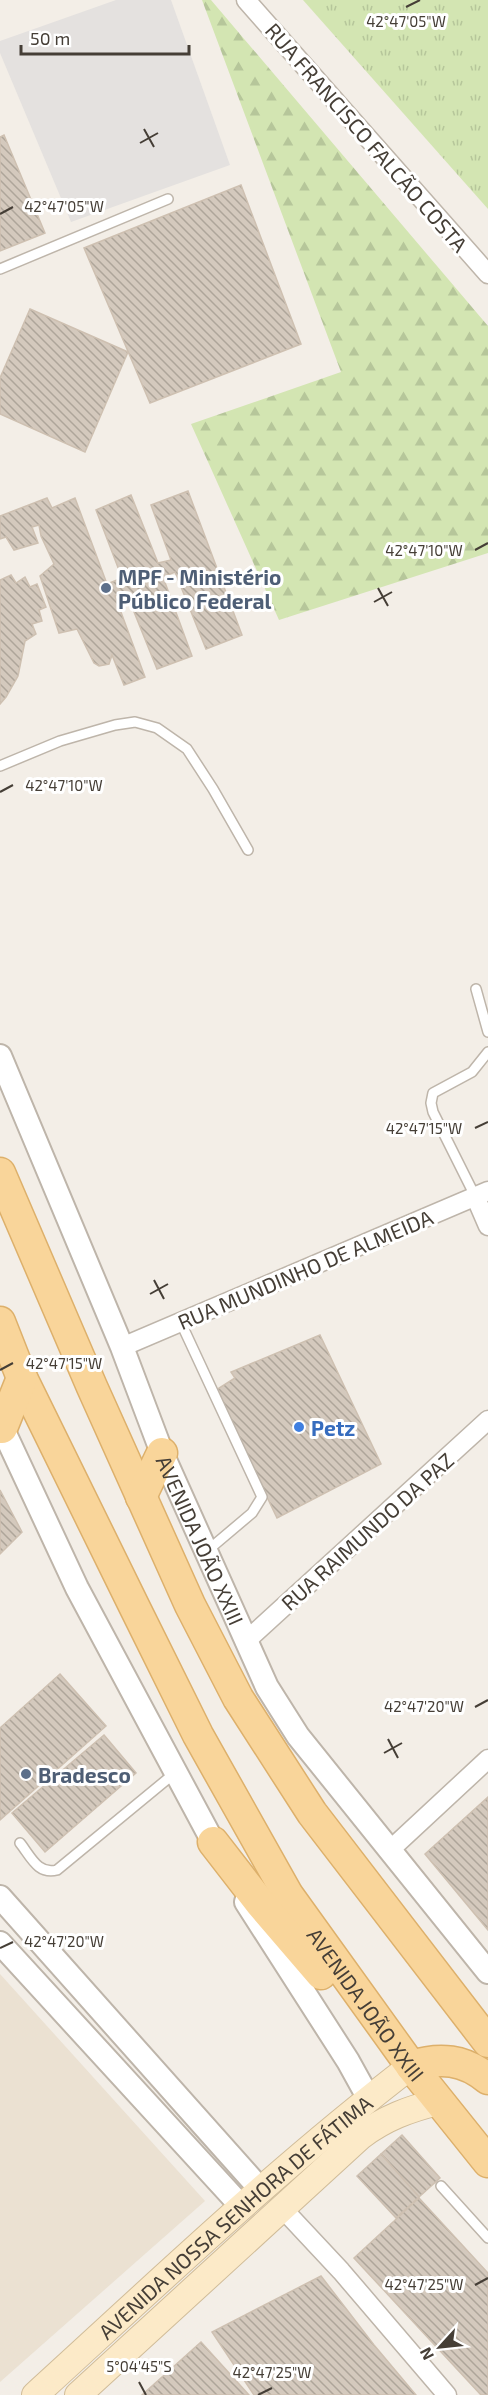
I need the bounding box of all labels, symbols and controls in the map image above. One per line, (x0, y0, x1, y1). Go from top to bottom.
text: 42°47'05"W (366, 12, 446, 30)
street label: RUA FRANCISCO FALCÃO COSTA (261, 17, 473, 257)
scale bar (21, 18, 189, 56)
text: 50 m (30, 27, 70, 49)
text: 42°47'05"W (24, 197, 104, 215)
text: 42°47'10"W (385, 541, 463, 559)
place label: MPF - Ministério Público Federal (118, 564, 281, 613)
marker: MPF - Ministério Público Federal (99, 581, 113, 595)
text: 42°47'10"W (25, 776, 103, 794)
text: 42°47'15"W (386, 1119, 462, 1137)
street label: RUA MUNDINHO DE ALMEIDA (174, 1204, 436, 1334)
text: 42°47'15"W (26, 1354, 102, 1372)
place label: Petz (311, 1415, 355, 1440)
marker: Petz (292, 1420, 306, 1434)
street label: RUA RAIMUNDO DA PAZ (276, 1447, 458, 1615)
street label: AVENIDA JOÃO XXIII (152, 1451, 250, 1628)
text: 42°47'20"W (384, 1697, 464, 1715)
place label: Bradesco (38, 1762, 131, 1787)
marker: Bradesco (19, 1767, 33, 1781)
street label: AVENIDA JOÃO XXIII (303, 1922, 430, 2086)
text: 42°47'20"W (24, 1932, 104, 1950)
street label: AVENIDA NOSSA SENHORA DE FÁTIMA (93, 2089, 377, 2344)
text: 42°47'25"W (384, 2275, 464, 2293)
north arrow (410, 2317, 470, 2377)
text: N (415, 2345, 437, 2364)
text: 5°04'45"S (106, 2357, 172, 2375)
text: 42°47'25"W (232, 2363, 312, 2381)

